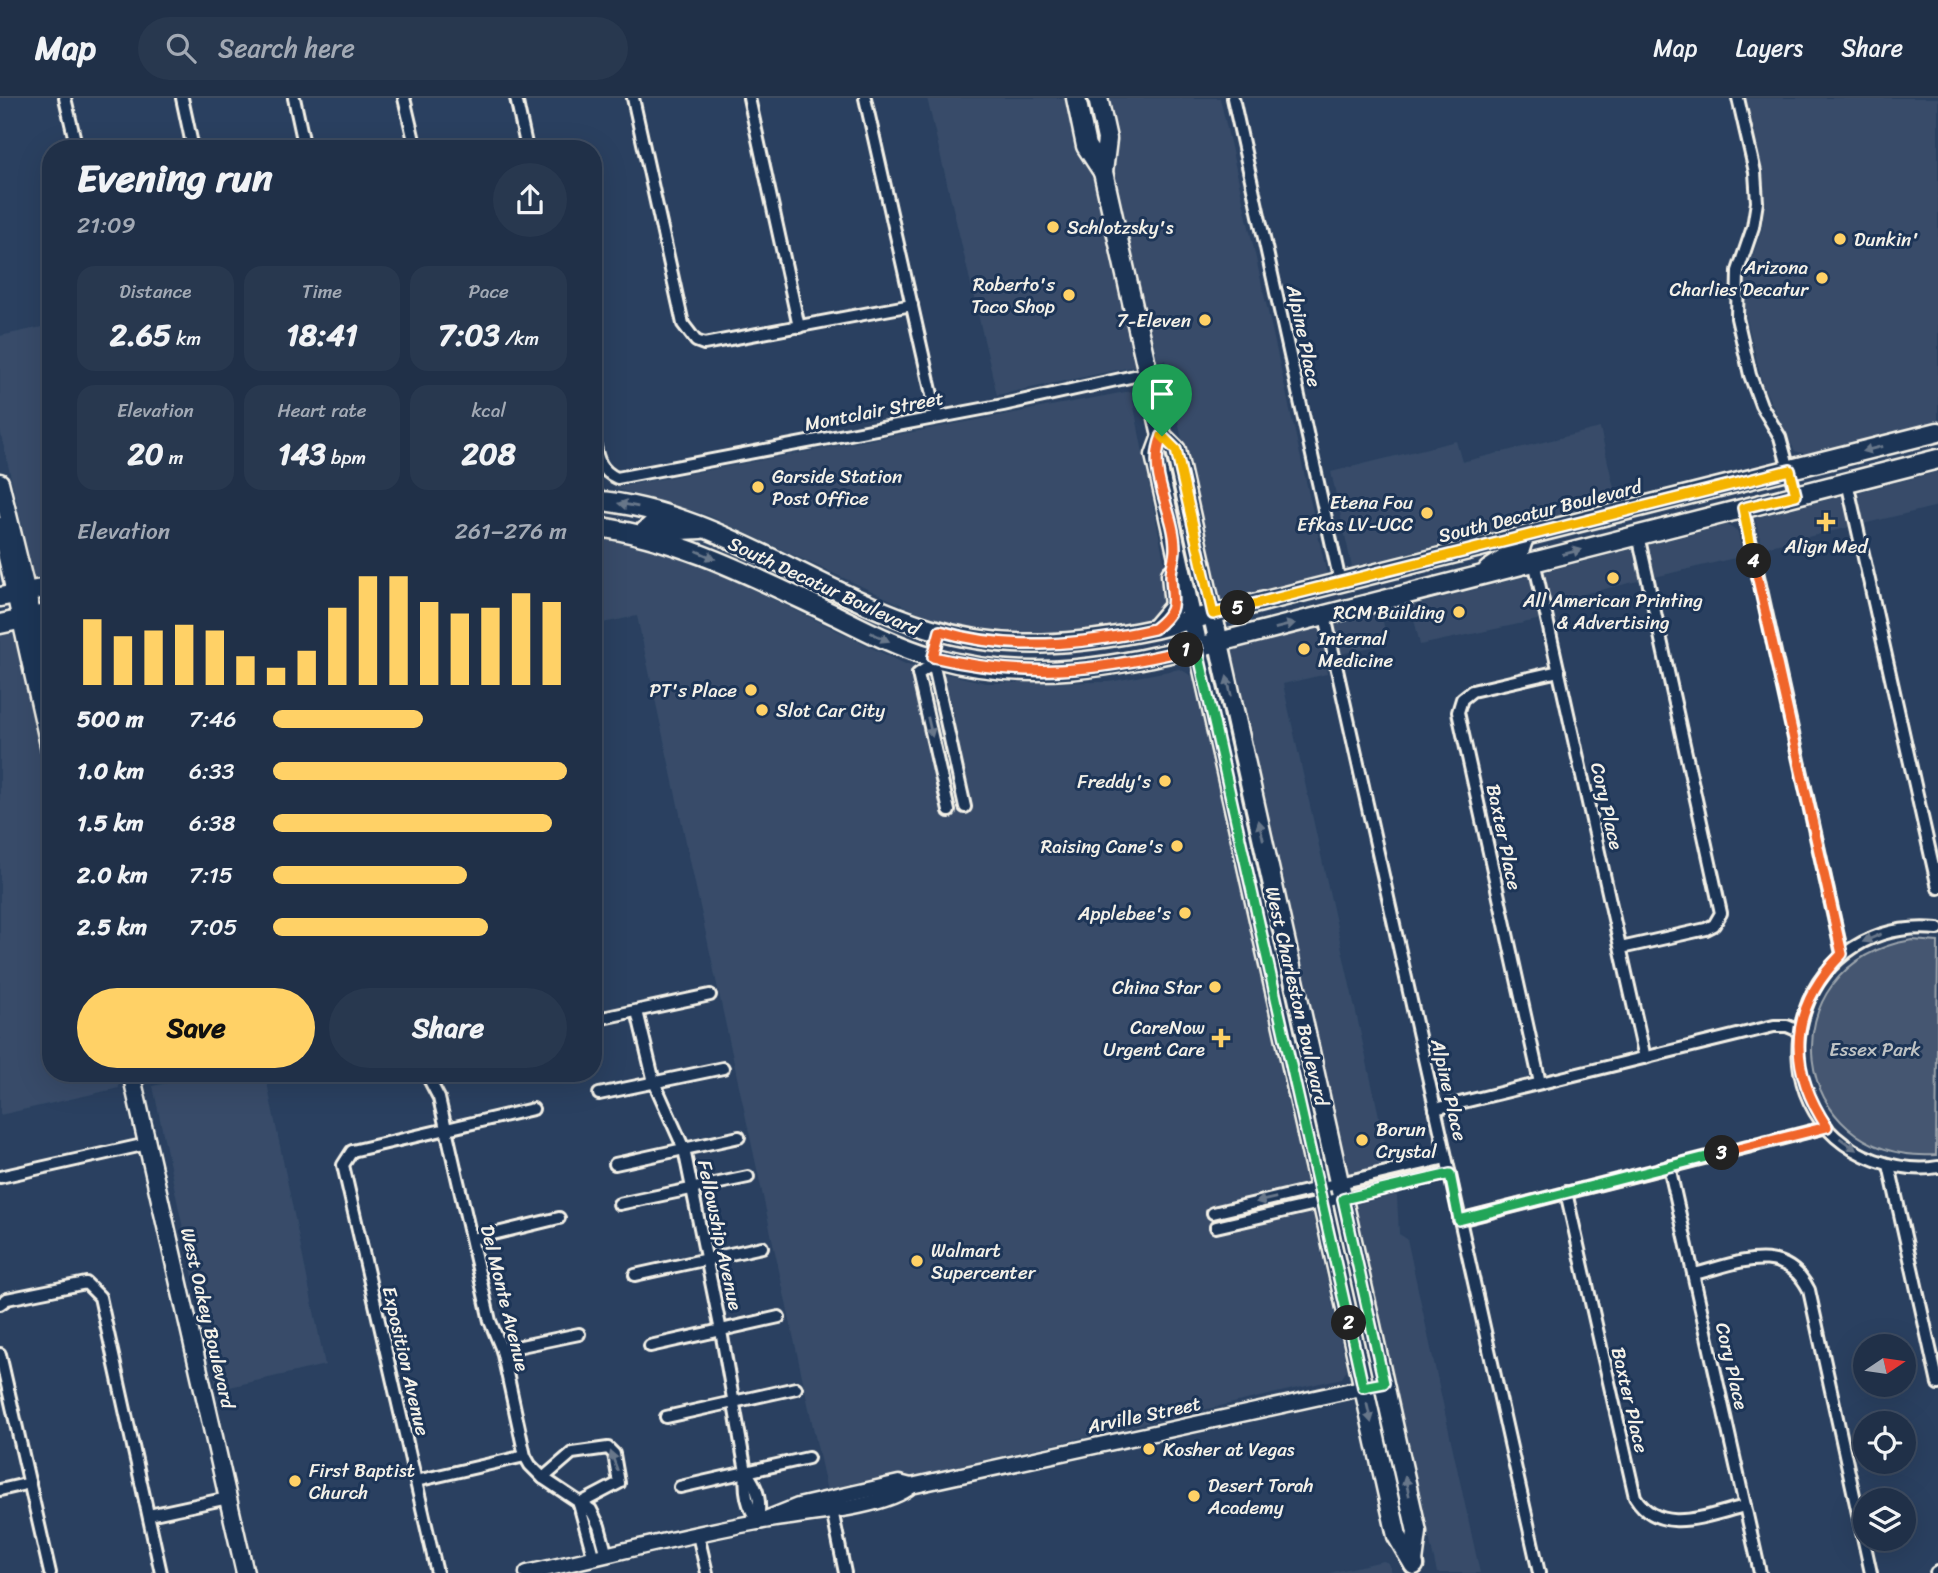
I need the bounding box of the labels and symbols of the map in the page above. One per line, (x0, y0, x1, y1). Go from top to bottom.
place label: Schlotzsky's (1067, 211, 1174, 244)
marker: Schlotzsky's (1045, 219, 1061, 235)
place label: Dunkin' (1854, 223, 1919, 256)
marker: Dunkin' (1832, 231, 1848, 247)
place label: Arizona Charlies Decatur (1670, 251, 1809, 306)
place label: Roberto's Taco Shop (971, 268, 1055, 323)
marker: Arizona Charlies Decatur (1814, 270, 1830, 286)
street label: Alpine Place (1277, 281, 1331, 390)
marker: Roberto's Taco Shop (1061, 287, 1077, 303)
place label: 7-Eleven (1117, 304, 1191, 337)
marker: 7-Eleven (1197, 312, 1213, 328)
pin (1132, 364, 1192, 436)
street label: Montclair Street (801, 381, 947, 441)
one-way arrow (1861, 444, 1883, 455)
place label: Garside Station Post Office (772, 460, 902, 515)
street label: South Decatur Boulevard (1435, 469, 1647, 552)
marker: Garside Station Post Office (750, 479, 766, 495)
place label: Etena Fou Efkas LV-UCC (1297, 486, 1413, 541)
one-way arrow (617, 499, 639, 510)
marker: Etena Fou Efkas LV-UCC (1419, 505, 1435, 521)
marker: Align Med (1816, 512, 1836, 532)
street label: South Decatur Boulevard (722, 527, 927, 646)
place label: Align Med (1783, 530, 1870, 563)
pin: 4 (1736, 544, 1772, 578)
one-way arrow (1561, 546, 1583, 557)
one-way arrow (696, 549, 716, 561)
marker: All American Printing & Advertising (1605, 570, 1621, 586)
place label: All American Printing & Advertising (1522, 584, 1703, 639)
pin: 5 (1220, 590, 1256, 626)
place label: RCM Building (1333, 596, 1445, 629)
marker: RCM Building (1451, 604, 1467, 620)
one-way arrow (1275, 620, 1297, 631)
place label: Internal Medicine (1317, 622, 1394, 677)
one-way arrow (870, 631, 890, 642)
pin: 1 (1168, 632, 1204, 668)
marker: Internal Medicine (1296, 641, 1312, 657)
place label: PT's Place (649, 674, 737, 707)
one-way arrow (1223, 675, 1234, 697)
marker: PT's Place (743, 682, 759, 698)
place label: Slot Car City (776, 694, 885, 727)
marker: Slot Car City (754, 702, 770, 718)
one-way arrow (925, 716, 936, 738)
street label: Cory Place (1581, 759, 1633, 853)
place label: Freddy's (1077, 765, 1151, 798)
marker: Freddy's (1157, 773, 1173, 789)
street label: Baxter Place (1477, 781, 1531, 893)
one-way arrow (1255, 819, 1266, 841)
place label: Raising Cane's (1041, 830, 1163, 863)
marker: Raising Cane's (1169, 838, 1185, 854)
street label: West Charleston Boulevard (1256, 883, 1339, 1111)
place label: Applebee's (1077, 897, 1171, 930)
marker: Applebee's (1177, 905, 1193, 921)
one-way arrow (1861, 933, 1882, 944)
place label: China Star (1112, 971, 1202, 1004)
marker: China Star (1207, 979, 1223, 995)
place label: CareNow Urgent Care (1103, 1011, 1205, 1066)
marker: CareNow Urgent Care (1211, 1028, 1231, 1048)
park label: Essex Park (1829, 1033, 1921, 1066)
street label: Alpine Place (1421, 1035, 1477, 1145)
place label: Borun Crystal (1376, 1113, 1437, 1168)
marker: Borun Crystal (1354, 1132, 1370, 1148)
pin: 3 (1704, 1136, 1740, 1170)
one-way arrow (1839, 1137, 1857, 1151)
street label: Fellowship Avenue (688, 1157, 752, 1313)
one-way arrow (1255, 1195, 1277, 1206)
street label: Del Monte Avenue (471, 1221, 539, 1375)
street label: West Oakey Boulevard (171, 1224, 245, 1413)
place label: Walmart Supercenter (931, 1234, 1037, 1289)
marker: Walmart Supercenter (909, 1253, 925, 1269)
street label: Exposition Avenue (373, 1283, 439, 1439)
pin: 2 (1332, 1306, 1366, 1340)
street label: Cory Place (1706, 1319, 1758, 1413)
north arrow (1853, 1334, 1916, 1396)
street label: Baxter Place (1602, 1344, 1658, 1456)
street label: Arville Street (1083, 1387, 1204, 1443)
one-way arrow (1364, 1402, 1375, 1424)
place label: Kosher at Vegas (1163, 1433, 1295, 1466)
marker: Kosher at Vegas (1141, 1441, 1157, 1457)
one-way arrow (609, 1450, 620, 1471)
place label: First Baptist Church (309, 1454, 415, 1509)
place label: Desert Torah Academy (1207, 1469, 1314, 1524)
marker: First Baptist Church (287, 1473, 303, 1489)
one-way arrow (1401, 1475, 1412, 1497)
marker: Desert Torah Academy (1186, 1488, 1202, 1504)

